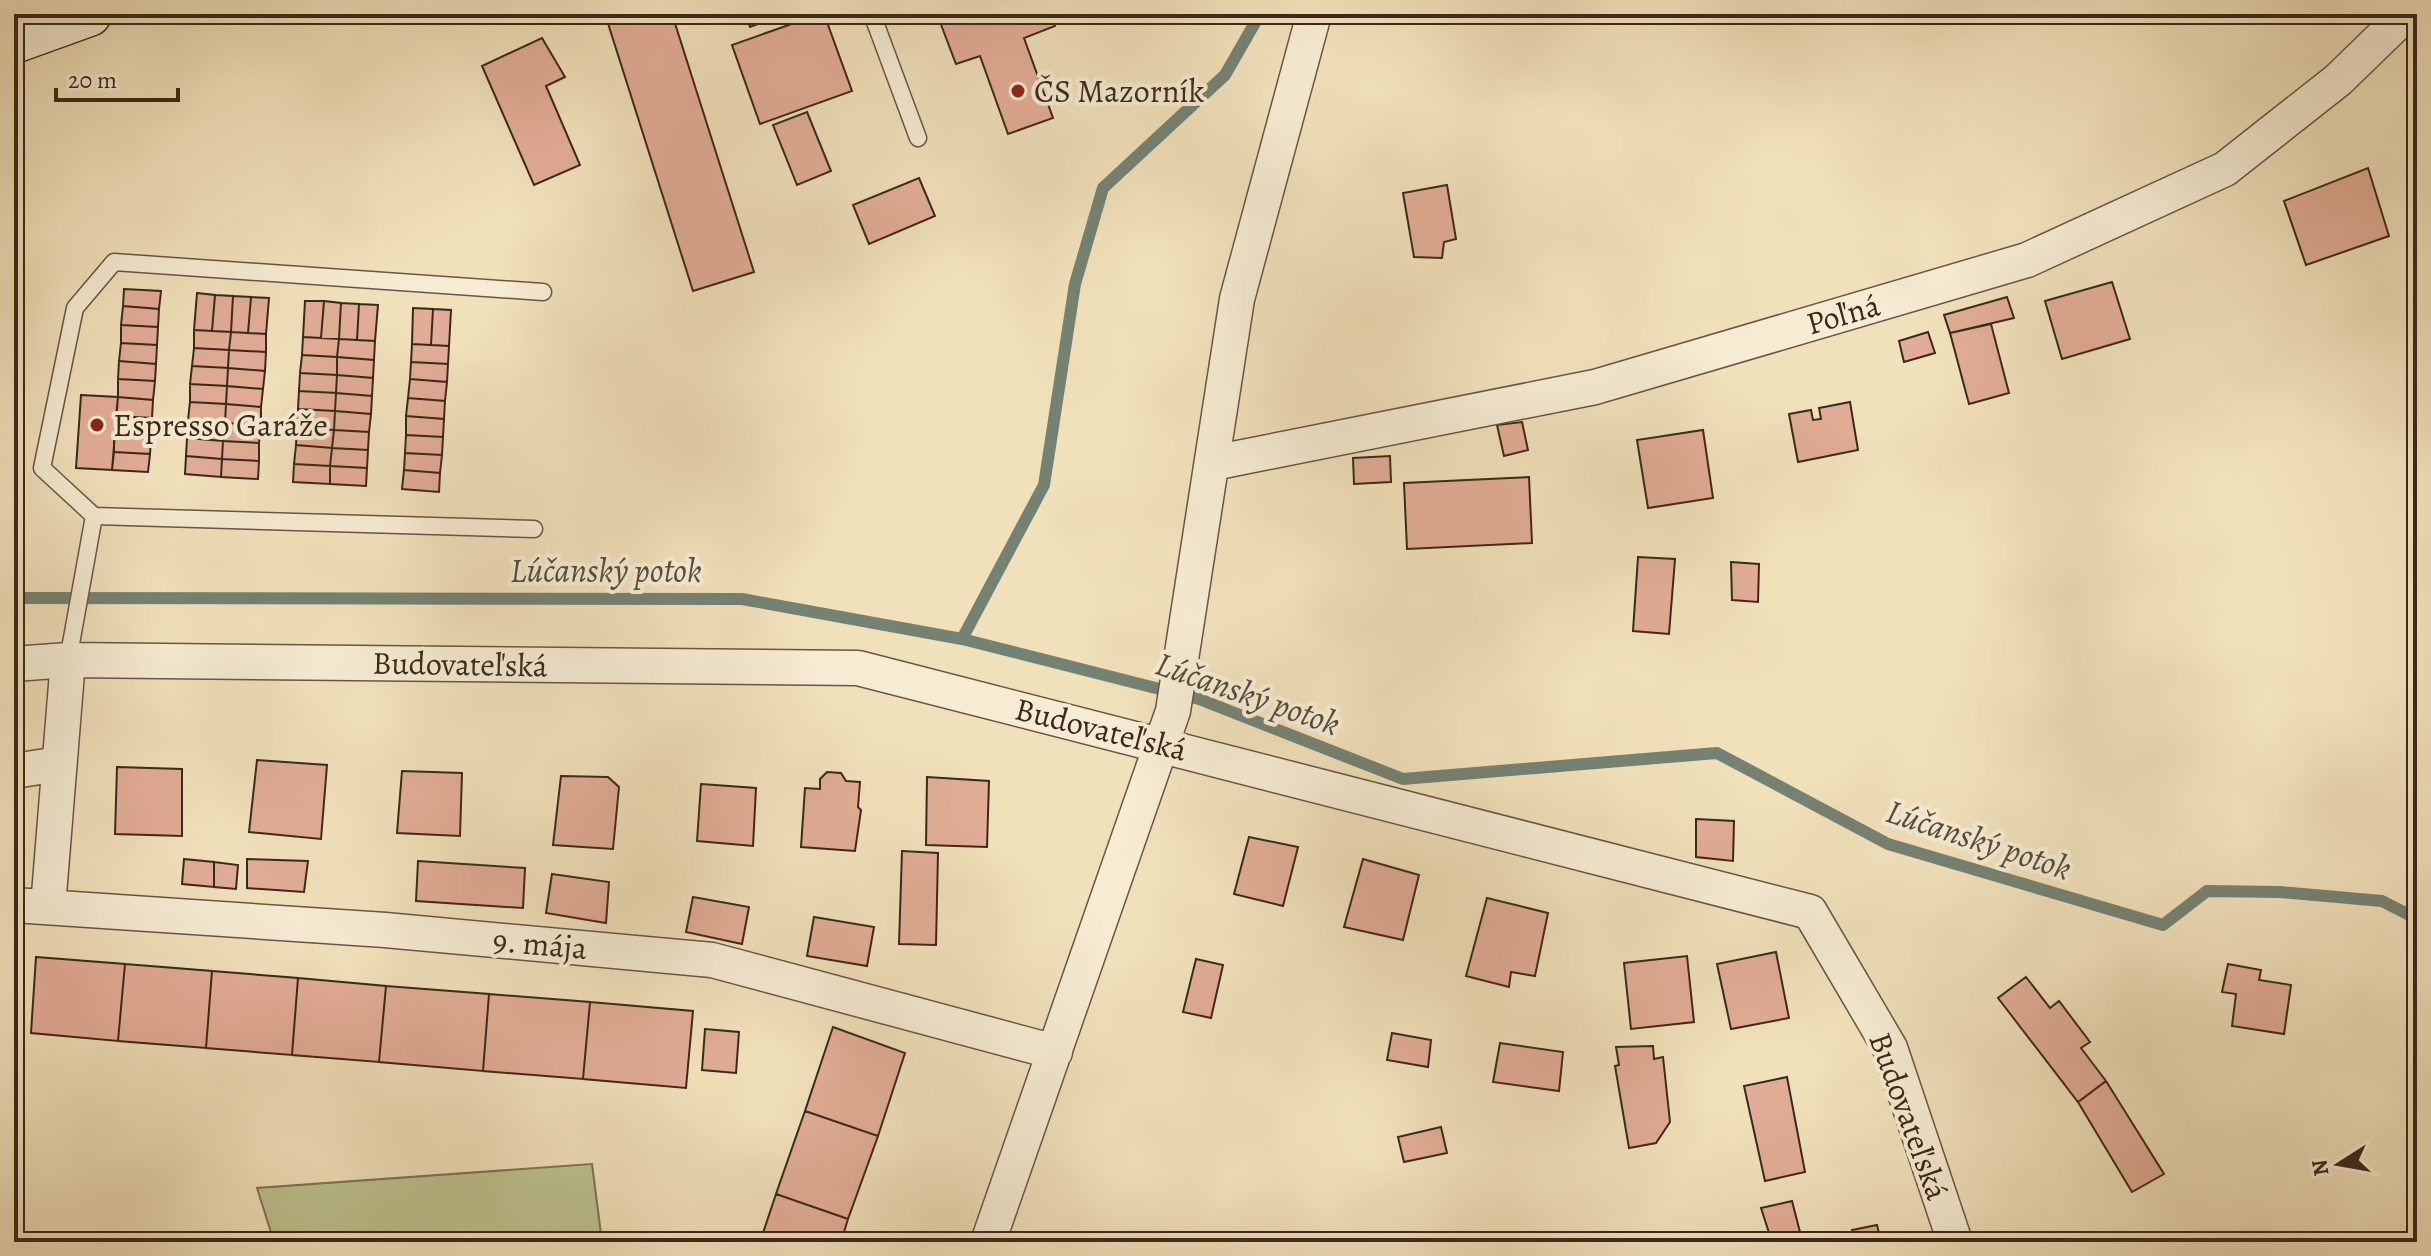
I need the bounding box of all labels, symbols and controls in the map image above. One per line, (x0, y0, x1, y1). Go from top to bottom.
scale bar (56, 52, 178, 102)
text: 20 m (68, 64, 117, 96)
place label: ČS Mazorník (1034, 69, 1204, 113)
marker: ČS Mazorník (1009, 82, 1027, 100)
street label: Poľná (1801, 283, 1885, 345)
place label: Espresso Garáže (113, 403, 328, 447)
marker: Espresso Garáže (88, 416, 106, 434)
water label: Lúčanský potok (510, 547, 702, 594)
street label: Budovateľská (372, 640, 548, 688)
water label: Lúčanský potok (1149, 640, 1346, 747)
street label: Budovateľská (1011, 686, 1191, 772)
water label: Lúčanský potok (1880, 787, 2077, 891)
street label: 9. mája (491, 918, 589, 970)
street label: Budovateľská (1858, 1026, 1960, 1206)
north arrow (2299, 1124, 2379, 1204)
text: N (2304, 1157, 2337, 1178)

